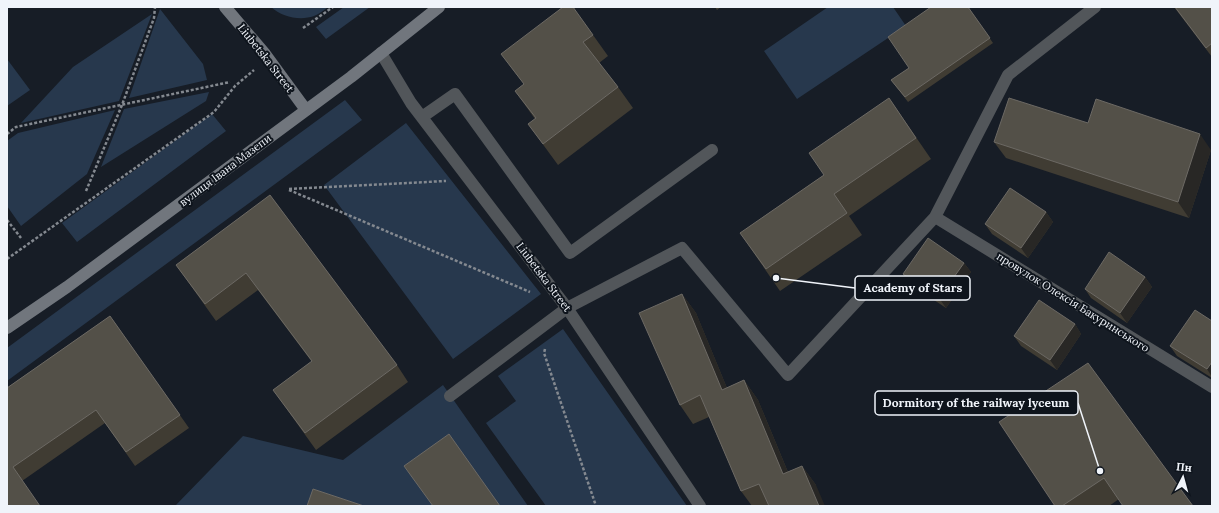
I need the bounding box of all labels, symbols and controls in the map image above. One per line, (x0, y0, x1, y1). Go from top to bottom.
street label: Liubetska Street (235, 21, 298, 96)
street label: вулиця Івана Мазепи (176, 131, 274, 209)
street label: Liubetska Street (513, 240, 575, 315)
street label: провулок Олексія Бакуринського (994, 249, 1152, 355)
callout: Academy of Stars (855, 276, 970, 300)
text: Academy of Stars (864, 280, 963, 295)
callout: Dormitory of the railway lyceum (875, 391, 1078, 415)
text: Dormitory of the railway lyceum (883, 395, 1069, 410)
north arrow (1163, 457, 1203, 497)
text: Пн (1175, 459, 1193, 475)

